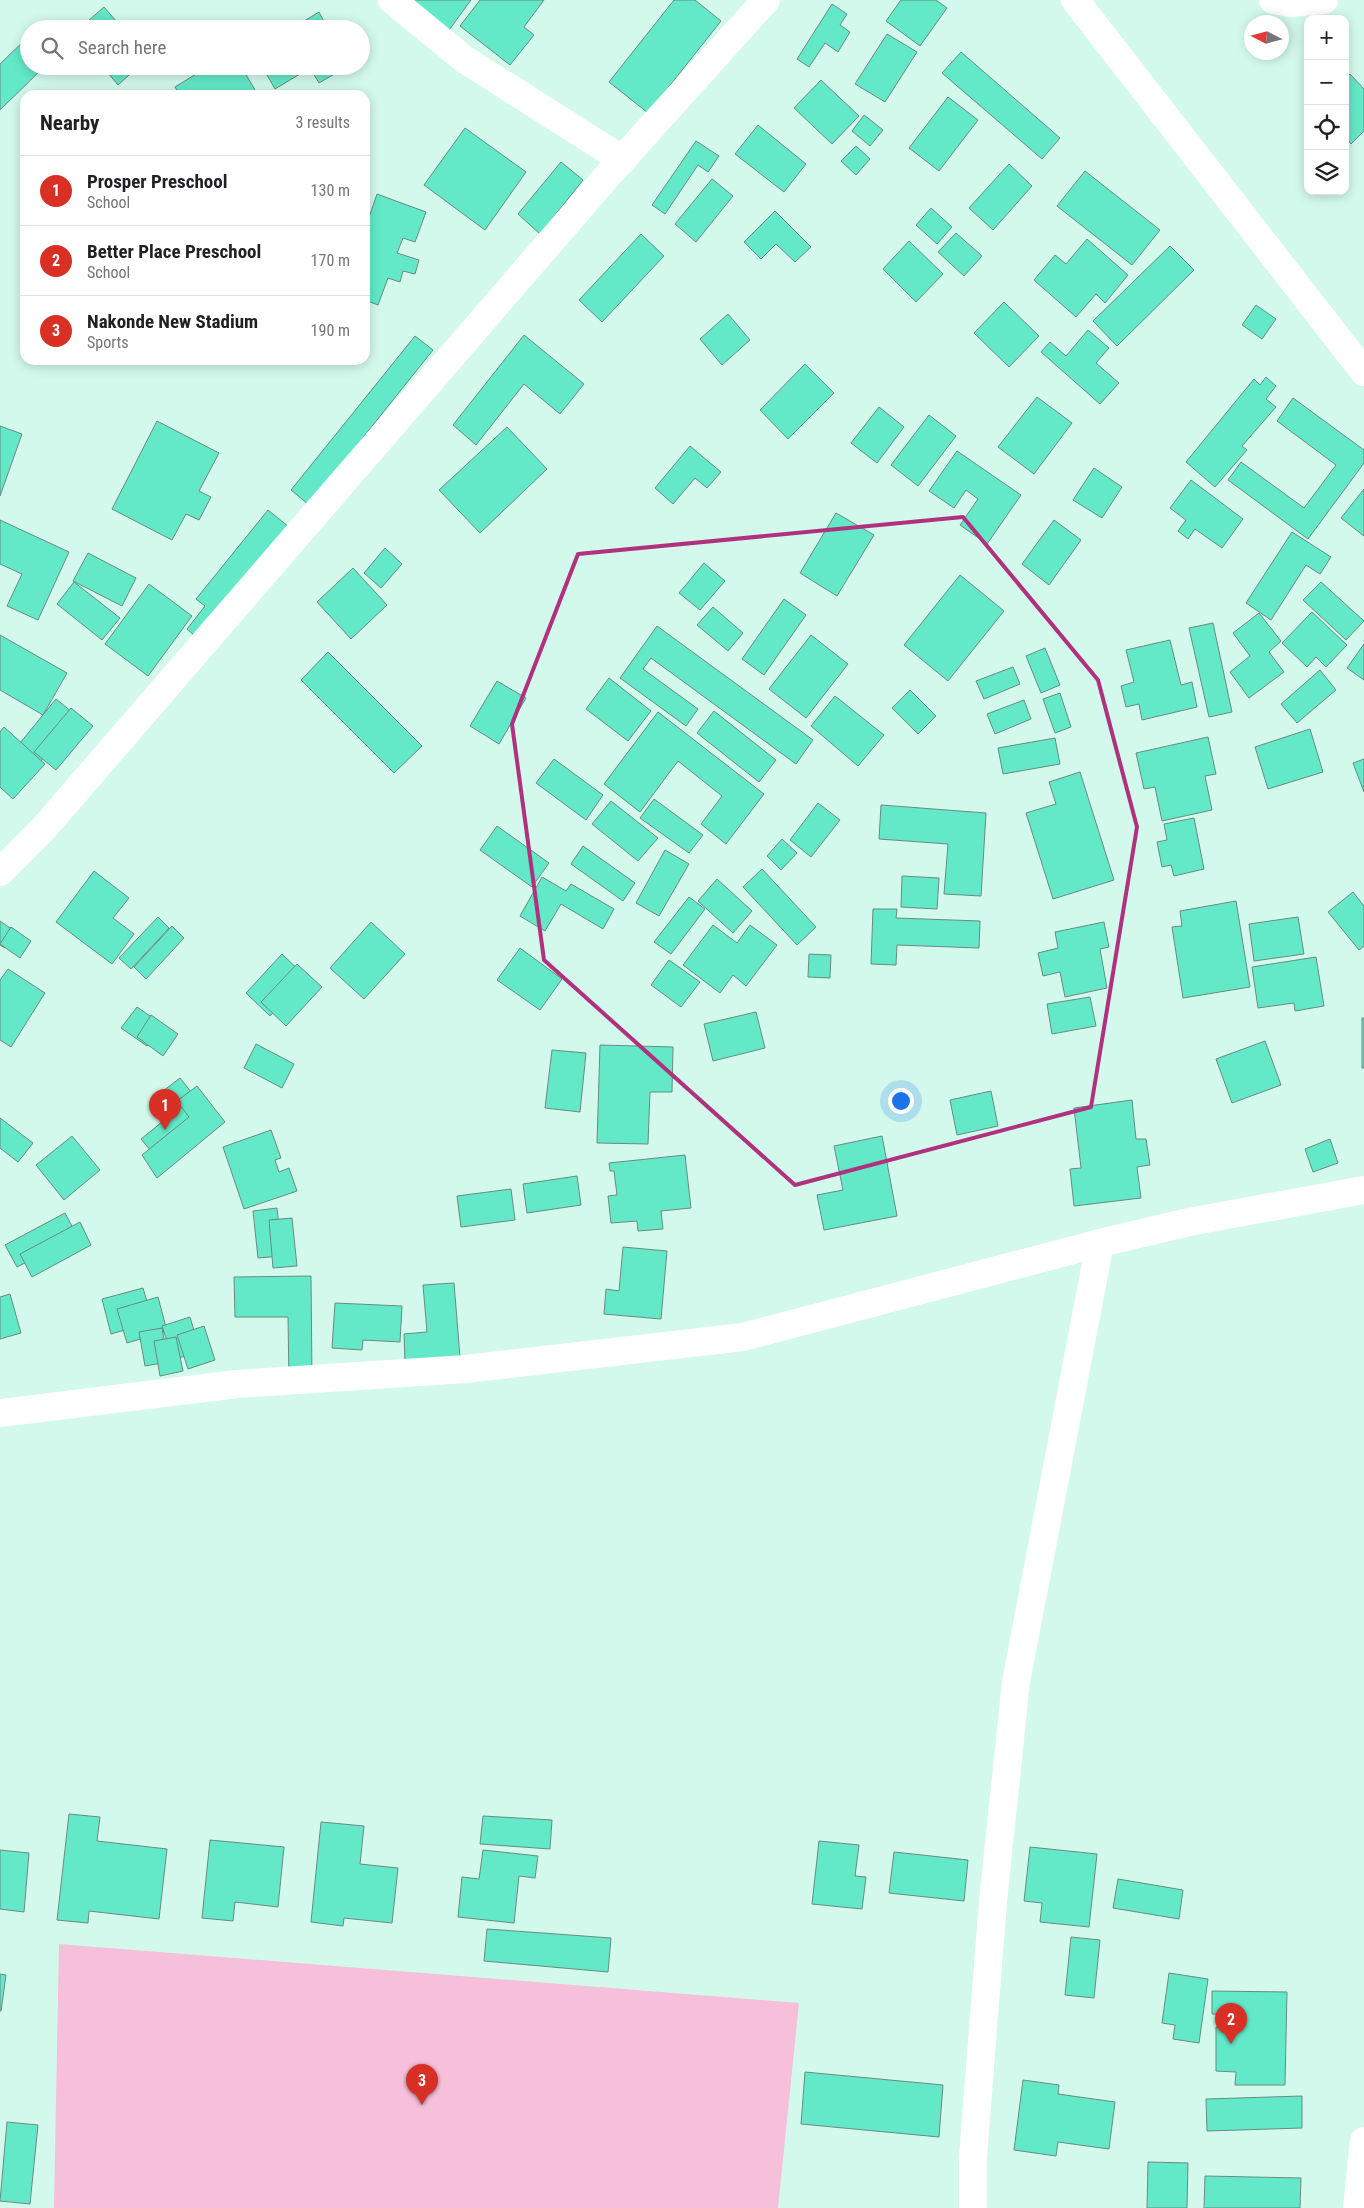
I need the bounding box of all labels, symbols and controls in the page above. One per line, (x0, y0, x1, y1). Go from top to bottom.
north arrow (1244, 15, 1289, 60)
map controls (1304, 15, 1349, 195)
button: + (1304, 15, 1349, 60)
search box (20, 20, 370, 75)
icon: search (38, 34, 66, 62)
text: Search here (78, 36, 166, 59)
button: − (1304, 60, 1349, 105)
button: locate (1304, 105, 1349, 150)
text: Nearby (40, 111, 99, 135)
text: 3 results (295, 113, 350, 132)
button: layers (1304, 150, 1349, 195)
text: Prosper Preschool (87, 170, 227, 193)
text: 1 (52, 181, 60, 200)
text: 130 m (311, 181, 350, 200)
text: School (87, 193, 130, 212)
text: Better Place Preschool (87, 240, 261, 263)
text: 2 (52, 251, 60, 270)
text: 170 m (311, 251, 350, 270)
text: School (87, 263, 130, 282)
text: Nakonde New Stadium (87, 310, 258, 333)
text: 3 (52, 321, 60, 340)
text: 190 m (311, 321, 350, 340)
text: Sports (87, 333, 129, 352)
your location (888, 1088, 914, 1114)
pin: 1 (149, 1089, 181, 1130)
pin: 2 (1215, 2003, 1247, 2044)
pin: 3 (406, 2064, 438, 2105)

